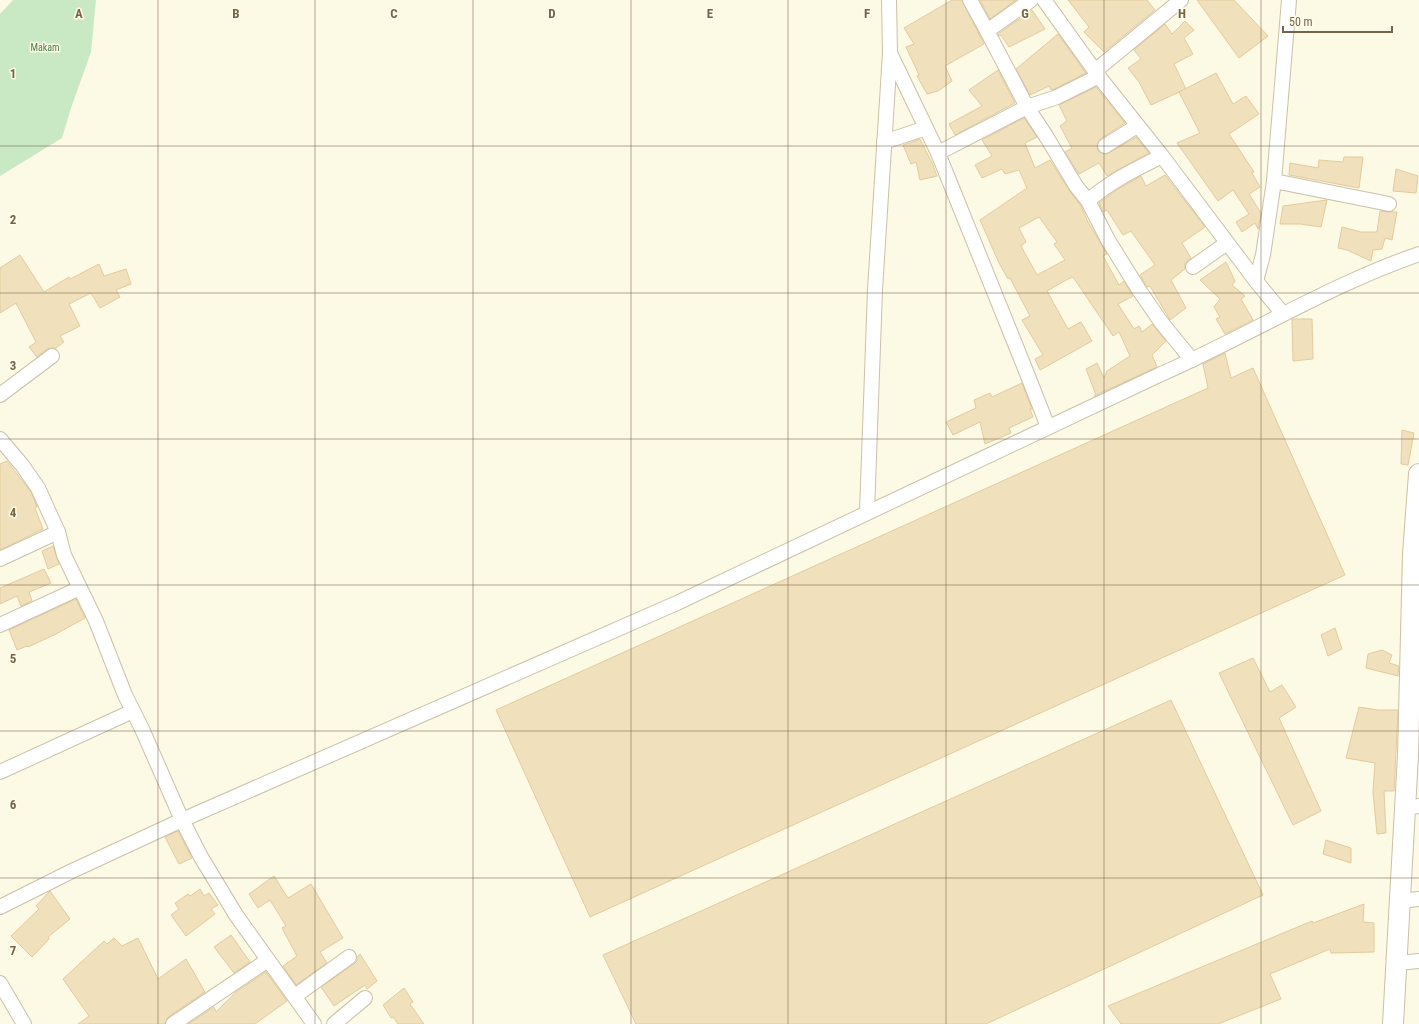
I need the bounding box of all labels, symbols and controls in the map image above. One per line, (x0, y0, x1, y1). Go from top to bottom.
text: A (75, 6, 83, 21)
text: B (232, 6, 240, 21)
text: C (390, 6, 398, 21)
text: D (548, 6, 556, 21)
text: E (707, 6, 714, 21)
text: F (864, 6, 870, 21)
text: G (1021, 6, 1029, 21)
text: H (1178, 6, 1186, 21)
scale bar (1283, 8, 1392, 34)
text: 50 m (1289, 15, 1313, 29)
park label: Makam (30, 42, 60, 53)
text: 1 (10, 66, 16, 81)
text: 2 (10, 212, 17, 227)
text: 3 (10, 358, 16, 373)
text: 4 (10, 505, 17, 520)
text: 5 (10, 651, 17, 666)
text: 6 (10, 797, 17, 812)
text: 7 (10, 943, 17, 958)

